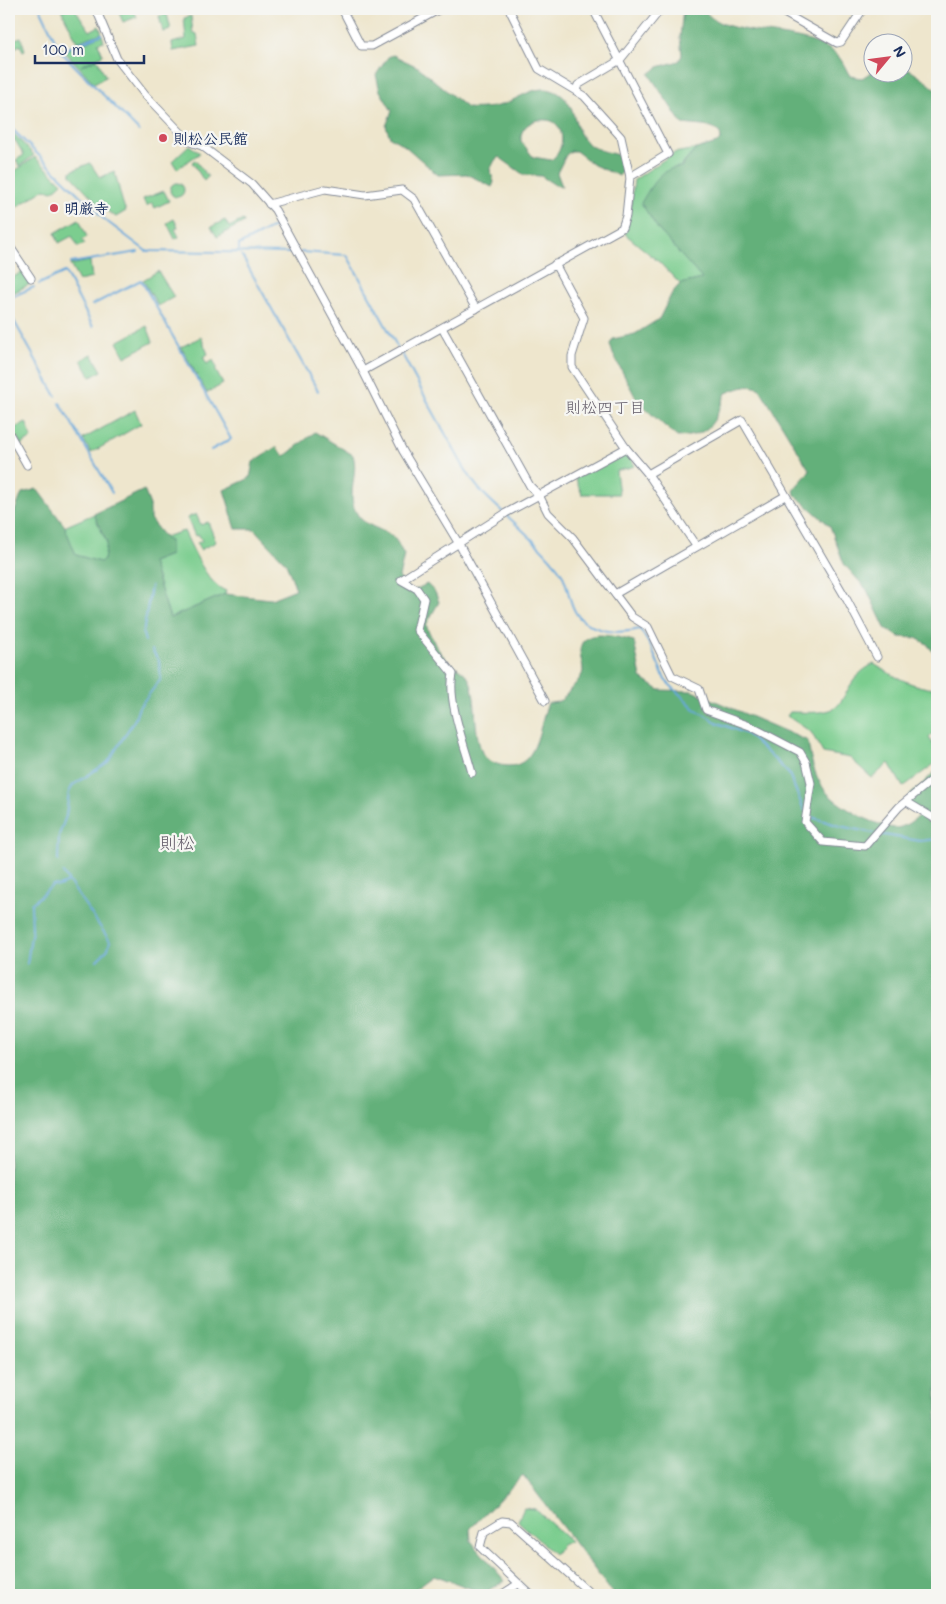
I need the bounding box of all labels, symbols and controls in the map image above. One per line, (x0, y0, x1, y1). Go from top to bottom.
scale bar (35, 32, 144, 64)
north arrow (864, 32, 914, 82)
text: 100 m (42, 39, 84, 59)
text: N (889, 42, 911, 61)
place label: 則松公民館 (173, 128, 248, 148)
marker: 則松公民館 (157, 132, 169, 144)
place label: 明厳寺 (64, 198, 109, 218)
marker: 明厳寺 (48, 202, 60, 214)
district label: 則松四丁目 (565, 396, 645, 417)
district label: 則松 (159, 830, 195, 854)

